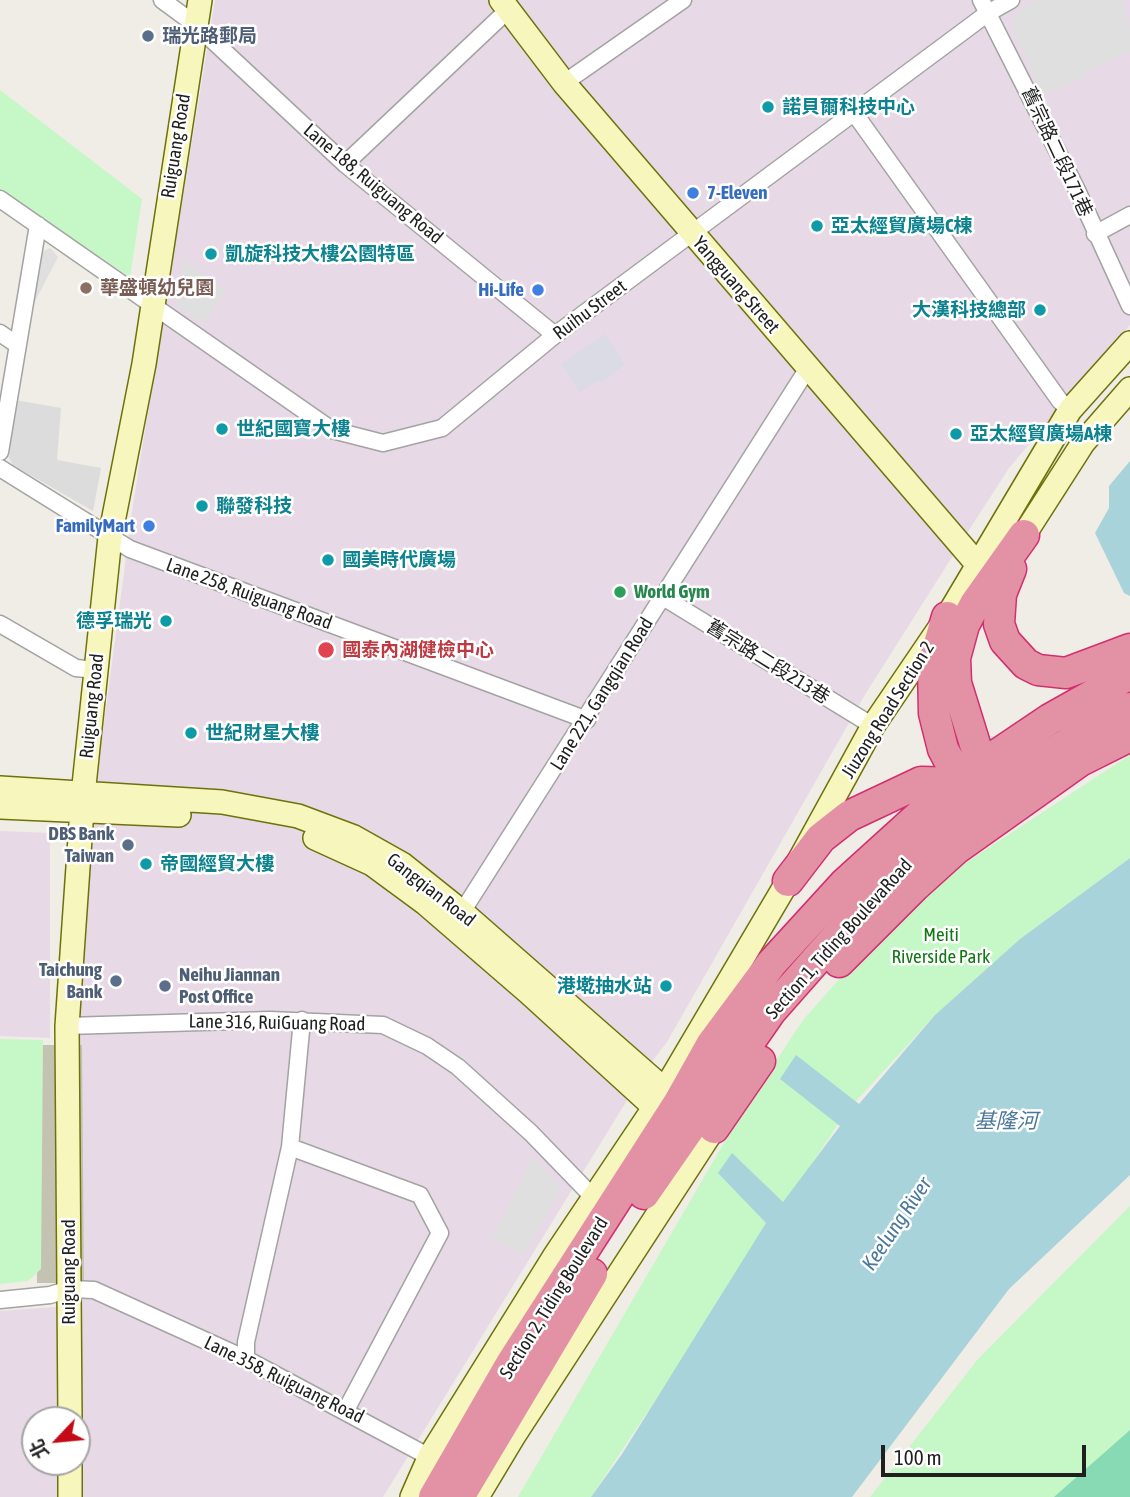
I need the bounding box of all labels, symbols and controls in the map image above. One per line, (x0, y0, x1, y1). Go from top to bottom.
place label: 瑞光路郵局 (162, 25, 257, 47)
marker: 瑞光路郵局 (140, 28, 156, 44)
street label: 舊宗路二段171巷 (1017, 83, 1097, 221)
street label: Ruiguang Road (156, 92, 196, 200)
place label: 諾貝爾科技中心 (782, 96, 915, 118)
marker: 諾貝爾科技中心 (760, 99, 776, 115)
street label: Lane 188, Ruiguang Road (299, 119, 447, 249)
place label: 7-Eleven (707, 182, 768, 204)
marker: 7-Eleven (685, 185, 701, 201)
place label: 亞太經貿廣場C棟 (831, 215, 973, 237)
marker: 亞太經貿廣場C棟 (809, 218, 825, 234)
street label: Yangguang Street (688, 232, 784, 338)
place label: 凱旋科技大樓公園特區 (225, 243, 415, 265)
marker: 凱旋科技大樓公園特區 (203, 246, 219, 262)
street label: Ruihu Street (549, 275, 631, 345)
place label: 華盛頓幼兒園 (100, 277, 214, 299)
place label: Hi-Life (478, 279, 524, 301)
marker: 華盛頓幼兒園 (78, 280, 94, 296)
marker: Hi-Life (530, 282, 546, 298)
place label: 大漢科技總部 (912, 299, 1026, 321)
marker: 大漢科技總部 (1032, 302, 1048, 318)
place label: 世紀國寶大樓 (236, 418, 350, 440)
marker: 世紀國寶大樓 (214, 421, 230, 437)
place label: 亞太經貿廣場A棟 (970, 423, 1112, 445)
marker: 亞太經貿廣場A棟 (948, 426, 964, 442)
place label: 聯發科技 (216, 495, 292, 517)
marker: 聯發科技 (194, 498, 210, 514)
place label: FamilyMart (56, 515, 135, 537)
marker: FamilyMart (141, 518, 157, 534)
place label: 國美時代廣場 (342, 549, 456, 571)
marker: 國美時代廣場 (320, 552, 336, 568)
street label: Lane 258, Ruiguang Road (163, 553, 335, 635)
place label: World Gym (634, 581, 710, 603)
marker: World Gym (612, 584, 628, 600)
place label: 德孚瑞光 (76, 610, 152, 632)
marker: 德孚瑞光 (158, 613, 174, 629)
street label: Lane 221, Gangqian Road (546, 613, 658, 775)
street label: 舊宗路二段213巷 (702, 615, 834, 709)
street label: Jiuzong Road Section 2 (837, 637, 939, 783)
place label: 國泰內湖健檢中心 (342, 639, 494, 661)
marker: 國泰內湖健檢中心 (316, 640, 336, 660)
street label: Ruiguang Road (75, 652, 109, 760)
place label: 世紀財星大樓 (205, 722, 319, 744)
marker: 世紀財星大樓 (183, 725, 199, 741)
place label: DBS Bank Taiwan (48, 823, 114, 867)
marker: DBS Bank Taiwan (120, 837, 136, 853)
street label: Gangqian Road (382, 848, 480, 932)
place label: 帝國經貿大樓 (160, 853, 274, 875)
street label: Section 1, Tiding BoulevaRoad (761, 854, 917, 1024)
marker: 帝國經貿大樓 (138, 856, 154, 872)
park label: Meiti Riverside Park (892, 924, 990, 968)
place label: Taichung Bank (39, 959, 102, 1003)
place label: Neihu Jiannan Post Office (179, 964, 280, 1008)
marker: Taichung Bank (108, 973, 124, 989)
place label: 港墘抽水站 (557, 975, 652, 997)
marker: Neihu Jiannan Post Office (157, 978, 173, 994)
marker: 港墘抽水站 (658, 978, 674, 994)
street label: Lane 316, RuiGuang Road (188, 1010, 366, 1036)
water label: 基隆河 (975, 1108, 1037, 1134)
water label: Keelung River (857, 1173, 937, 1275)
street label: Section 2, Tiding Boulevard (495, 1213, 613, 1383)
street label: Ruiguang Road (58, 1219, 80, 1325)
street label: Lane 358, Ruiguang Road (200, 1331, 368, 1429)
north arrow (21, 1406, 91, 1476)
scale bar (885, 1430, 1090, 1474)
text: 北 (25, 1436, 53, 1463)
text: 100 m (894, 1445, 942, 1469)

